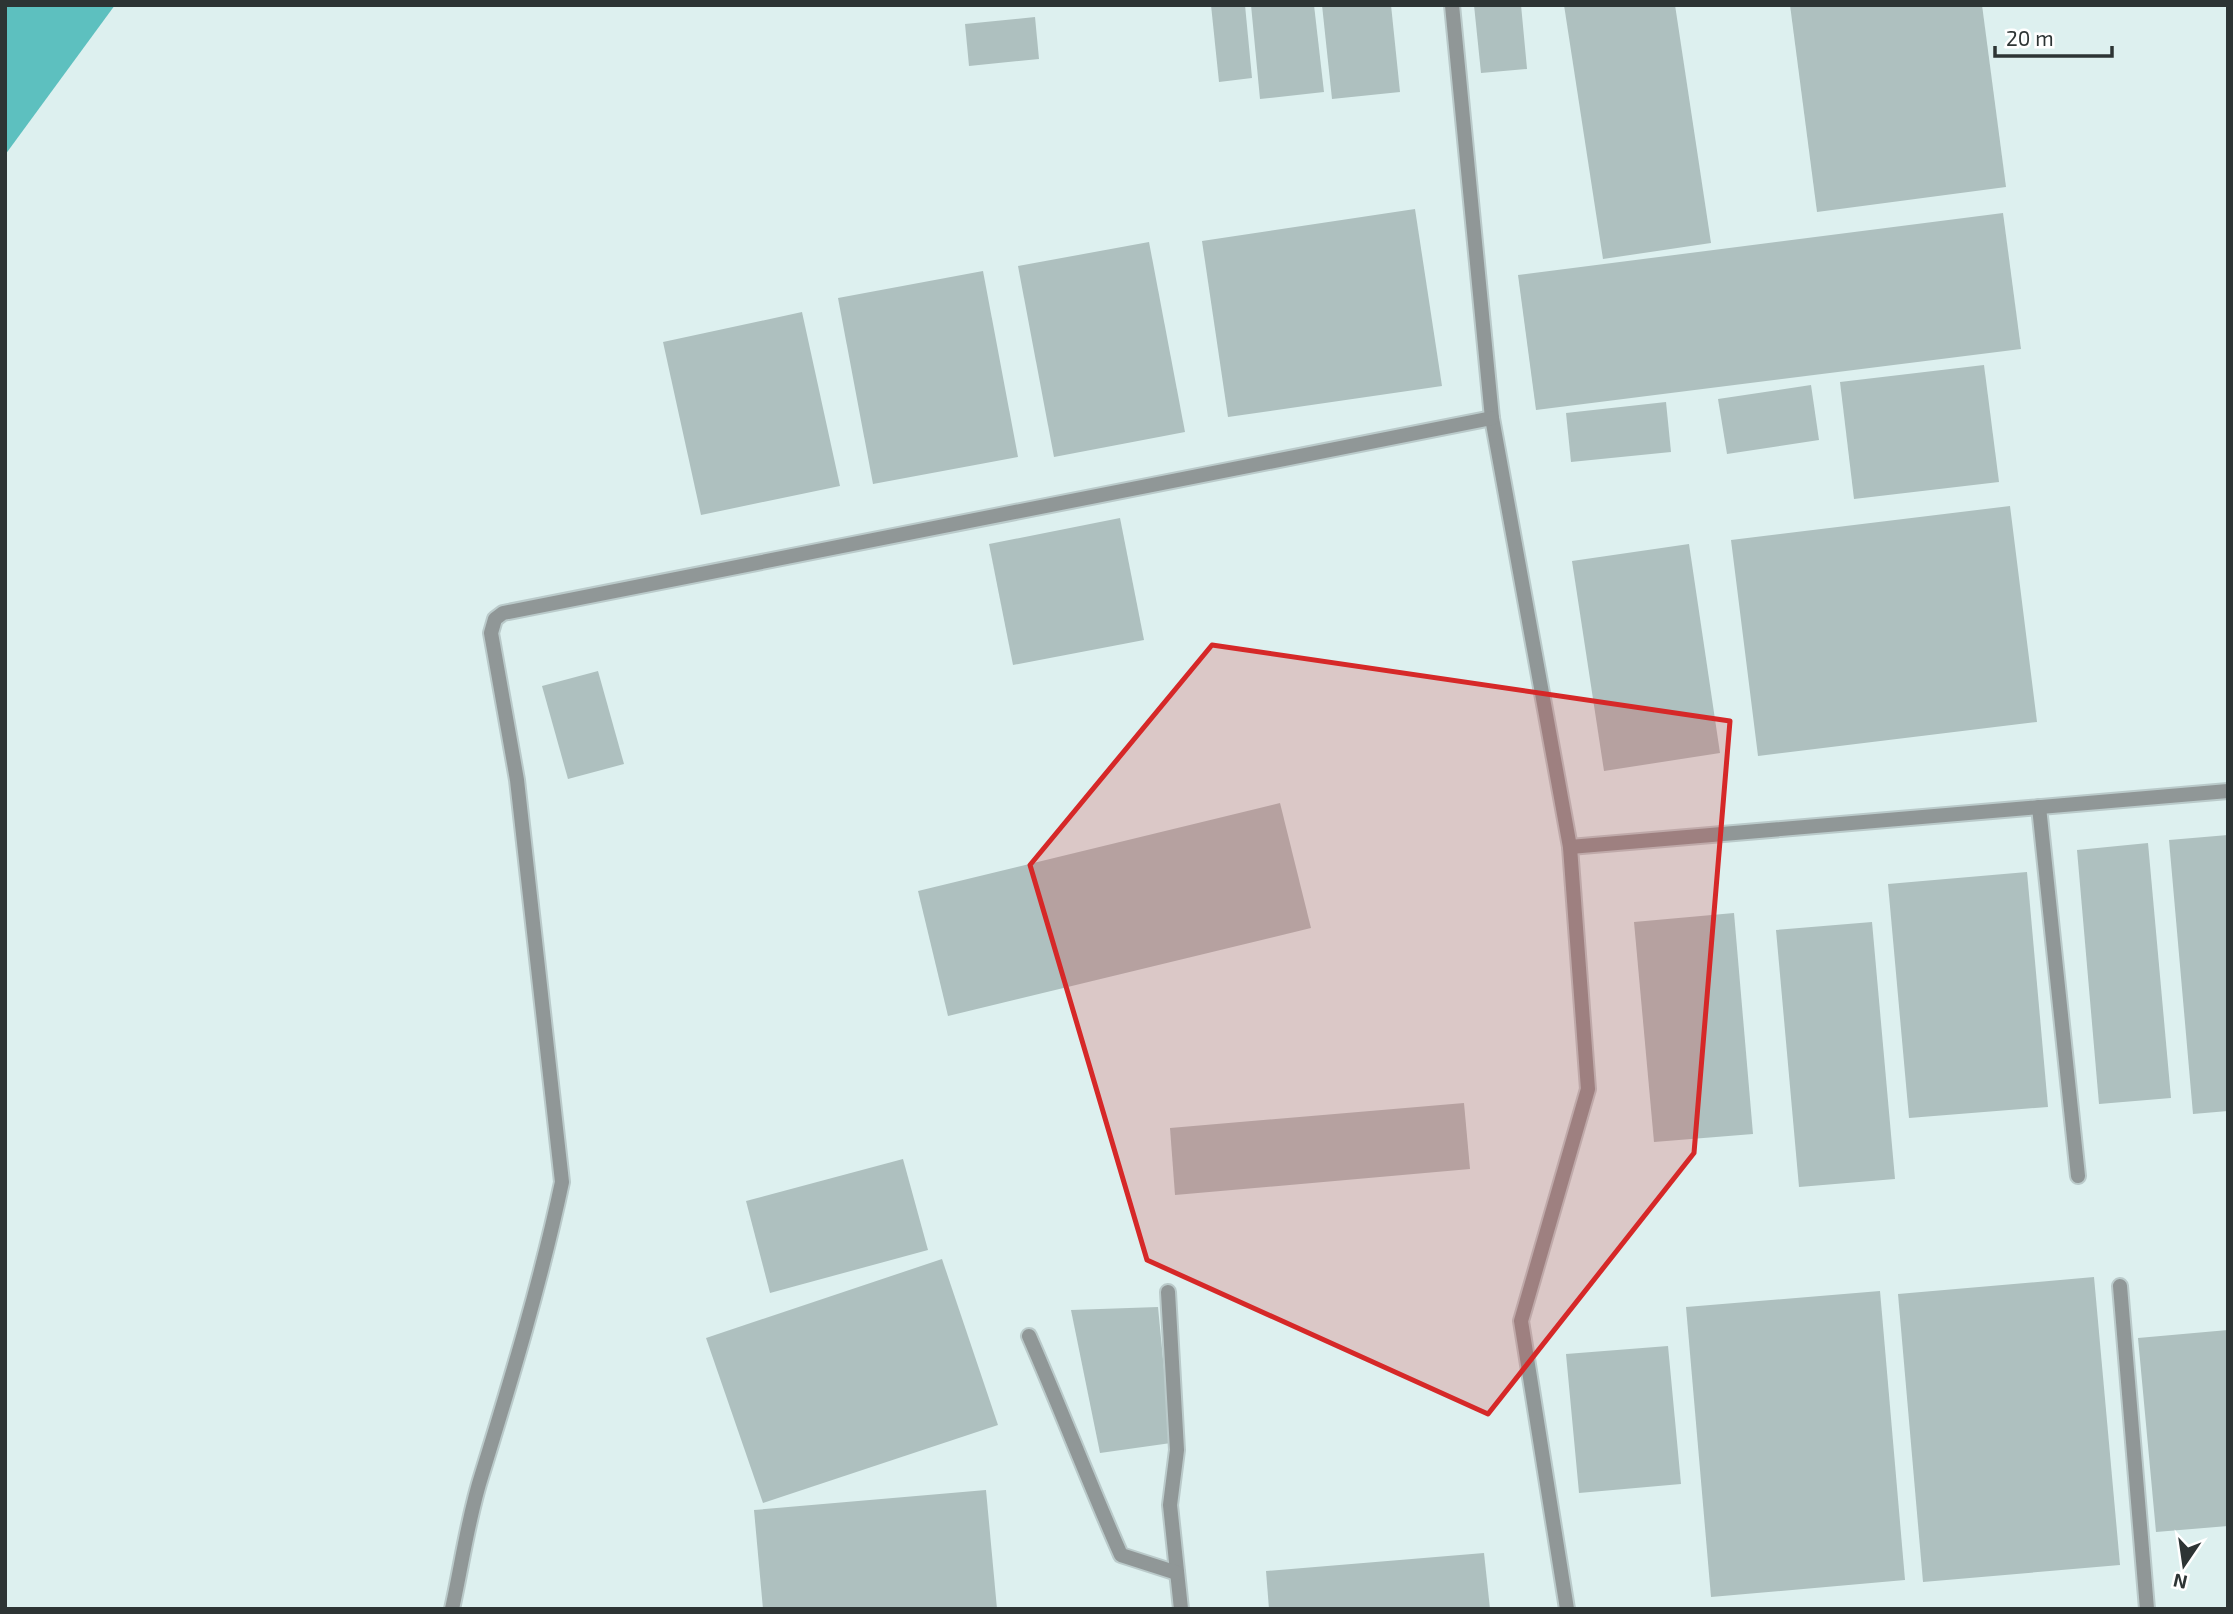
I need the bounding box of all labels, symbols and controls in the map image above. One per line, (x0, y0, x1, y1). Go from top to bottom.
scale bar (1995, 14, 2112, 58)
text: 20 m (2006, 25, 2054, 50)
north arrow (2149, 1530, 2219, 1600)
text: N (2171, 1569, 2189, 1595)

